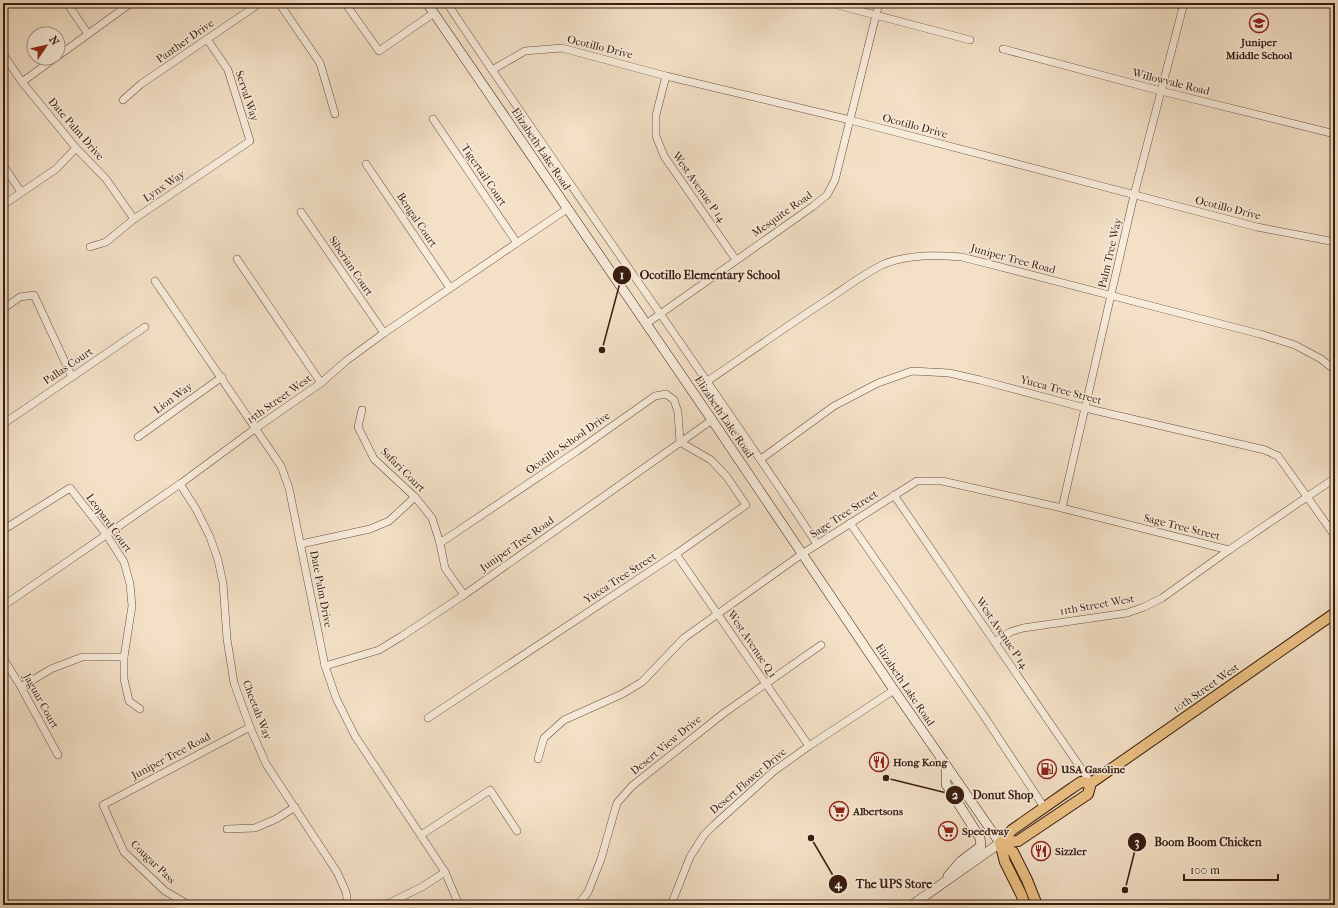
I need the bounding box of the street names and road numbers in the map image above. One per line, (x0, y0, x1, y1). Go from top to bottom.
street label: Panther Drive (154, 16, 217, 66)
street label: Ocotillo Drive (566, 33, 635, 62)
street label: Willowvale Road (1130, 66, 1212, 98)
street label: Serval Way (233, 69, 262, 124)
street label: Date Palm Drive (45, 95, 107, 163)
street label: Elizabeth Lake Road (509, 106, 574, 193)
street label: Ocotillo Drive (881, 111, 950, 141)
street label: Tigertail Court (459, 142, 510, 208)
street label: West Avenue P 14 (669, 148, 728, 225)
street label: Lynx Way (141, 167, 188, 205)
street label: Mesquite Road (749, 188, 816, 240)
street label: Bengal Court (394, 190, 440, 250)
street label: Ocotillo Drive (1194, 194, 1263, 223)
street label: Palm Tree Way (1096, 216, 1125, 289)
street label: Siberian Court (326, 234, 376, 299)
street label: Juniper Tree Road (968, 241, 1058, 277)
street label: Pallas Court (41, 345, 95, 387)
street label: 15th Street West (244, 372, 314, 426)
street label: Yucca Tree Street (1018, 373, 1103, 407)
street label: Elizabeth Lake Road (692, 374, 757, 461)
street label: Lion Way (151, 379, 196, 416)
street label: Ocotillo School Drive (523, 409, 613, 477)
street label: Safari Court (378, 445, 428, 495)
street label: Sage Tree Street (808, 487, 880, 541)
street label: Leopard Court (83, 491, 135, 555)
street label: Sage Tree Street (1143, 511, 1221, 543)
street label: Juniper Tree Road (477, 513, 557, 575)
street label: Date Palm Drive (307, 549, 335, 629)
street label: Yucca Tree Street (581, 550, 659, 607)
street label: 11th Street West (1059, 592, 1135, 618)
street label: West Avenue P 14 (973, 594, 1031, 672)
street label: West Avenue Q 1 (724, 607, 779, 680)
street label: Elizabeth Lake Road (873, 642, 938, 729)
street label: 10th Street West (1171, 660, 1241, 715)
street label: Jaguar Court (20, 670, 62, 731)
street label: Cheetah Way (240, 678, 275, 743)
street label: Desert View Drive (628, 712, 704, 778)
street label: Juniper Tree Road (129, 729, 213, 783)
street label: Desert Flower Drive (707, 745, 789, 817)
street label: Cougar Pass (128, 838, 178, 886)

